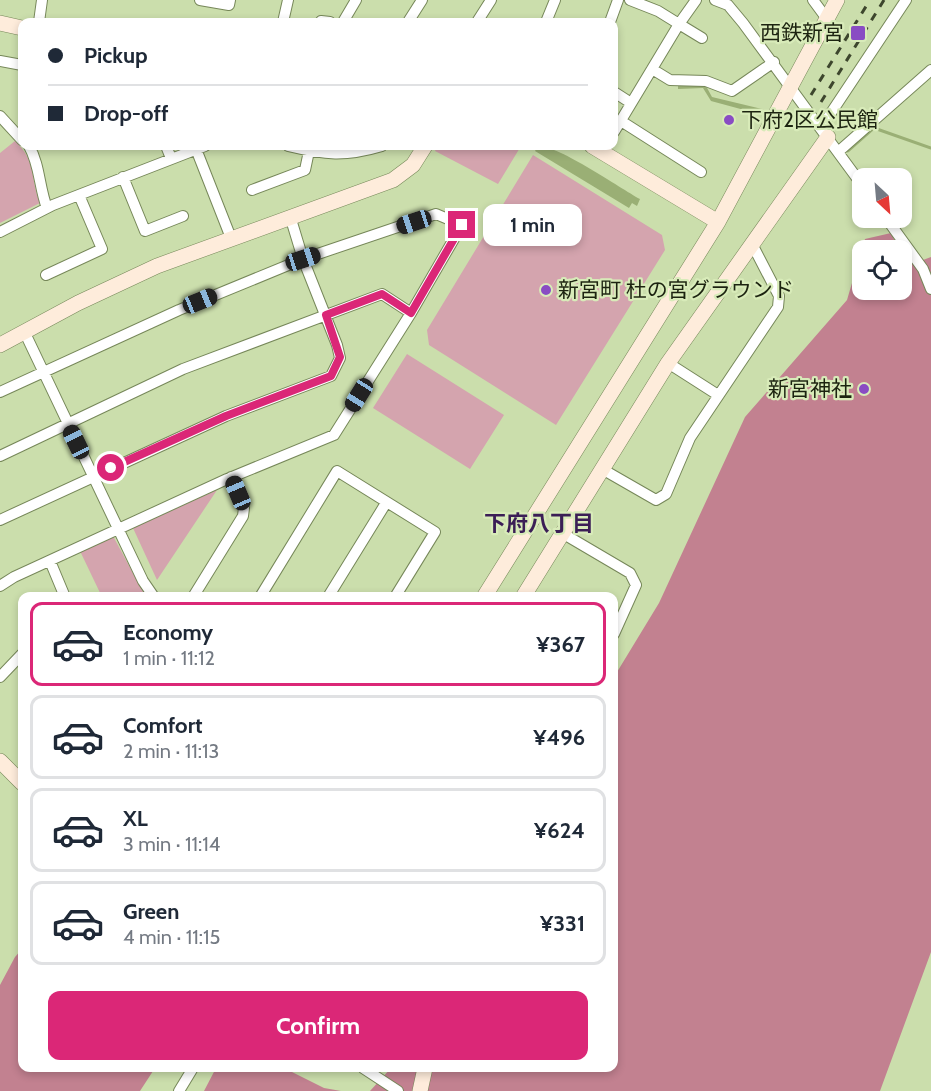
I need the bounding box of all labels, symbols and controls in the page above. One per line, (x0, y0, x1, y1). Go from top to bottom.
place label: 西鉄新宮 (760, 20, 844, 45)
marker: 西鉄新宮 (849, 24, 867, 42)
text: Pickup (84, 42, 148, 69)
text: Drop-off (84, 100, 168, 127)
place label: 下府2区公民館 (741, 107, 878, 132)
marker: 下府2区公民館 (722, 113, 736, 127)
north arrow (852, 168, 912, 228)
map controls (852, 168, 912, 300)
callout: 1 min (483, 204, 582, 246)
car (394, 208, 434, 236)
route end (448, 211, 475, 238)
text: 1 min (510, 213, 555, 237)
button: locate (852, 240, 912, 300)
car (283, 245, 323, 273)
place label: 新宮町 杜の宮グラウンド (558, 277, 794, 302)
marker: 新宮町 杜の宮グラウンド (539, 283, 553, 297)
car (180, 286, 220, 316)
car (342, 375, 376, 415)
place label: 新宮神社 (768, 376, 852, 401)
marker: 新宮神社 (857, 382, 871, 396)
car (60, 422, 92, 462)
route start (97, 454, 124, 481)
car (223, 473, 253, 513)
district label: 下府八丁目 (484, 510, 594, 537)
icon: car (51, 617, 105, 671)
text: Economy (123, 619, 213, 646)
text: ¥367 (536, 631, 585, 658)
text: 1 min · 11:12 (123, 646, 215, 670)
icon: car (51, 710, 105, 764)
text: Comfort (123, 712, 202, 739)
text: ¥496 (533, 724, 585, 751)
text: 2 min · 11:13 (123, 739, 219, 763)
icon: car (51, 803, 105, 857)
text: XL (123, 805, 148, 832)
text: ¥624 (534, 817, 585, 844)
text: 3 min · 11:14 (123, 832, 220, 856)
icon: car (51, 896, 105, 950)
text: Green (123, 898, 179, 925)
text: ¥331 (540, 910, 585, 937)
text: 4 min · 11:15 (123, 925, 220, 949)
button: Confirm (48, 991, 588, 1060)

